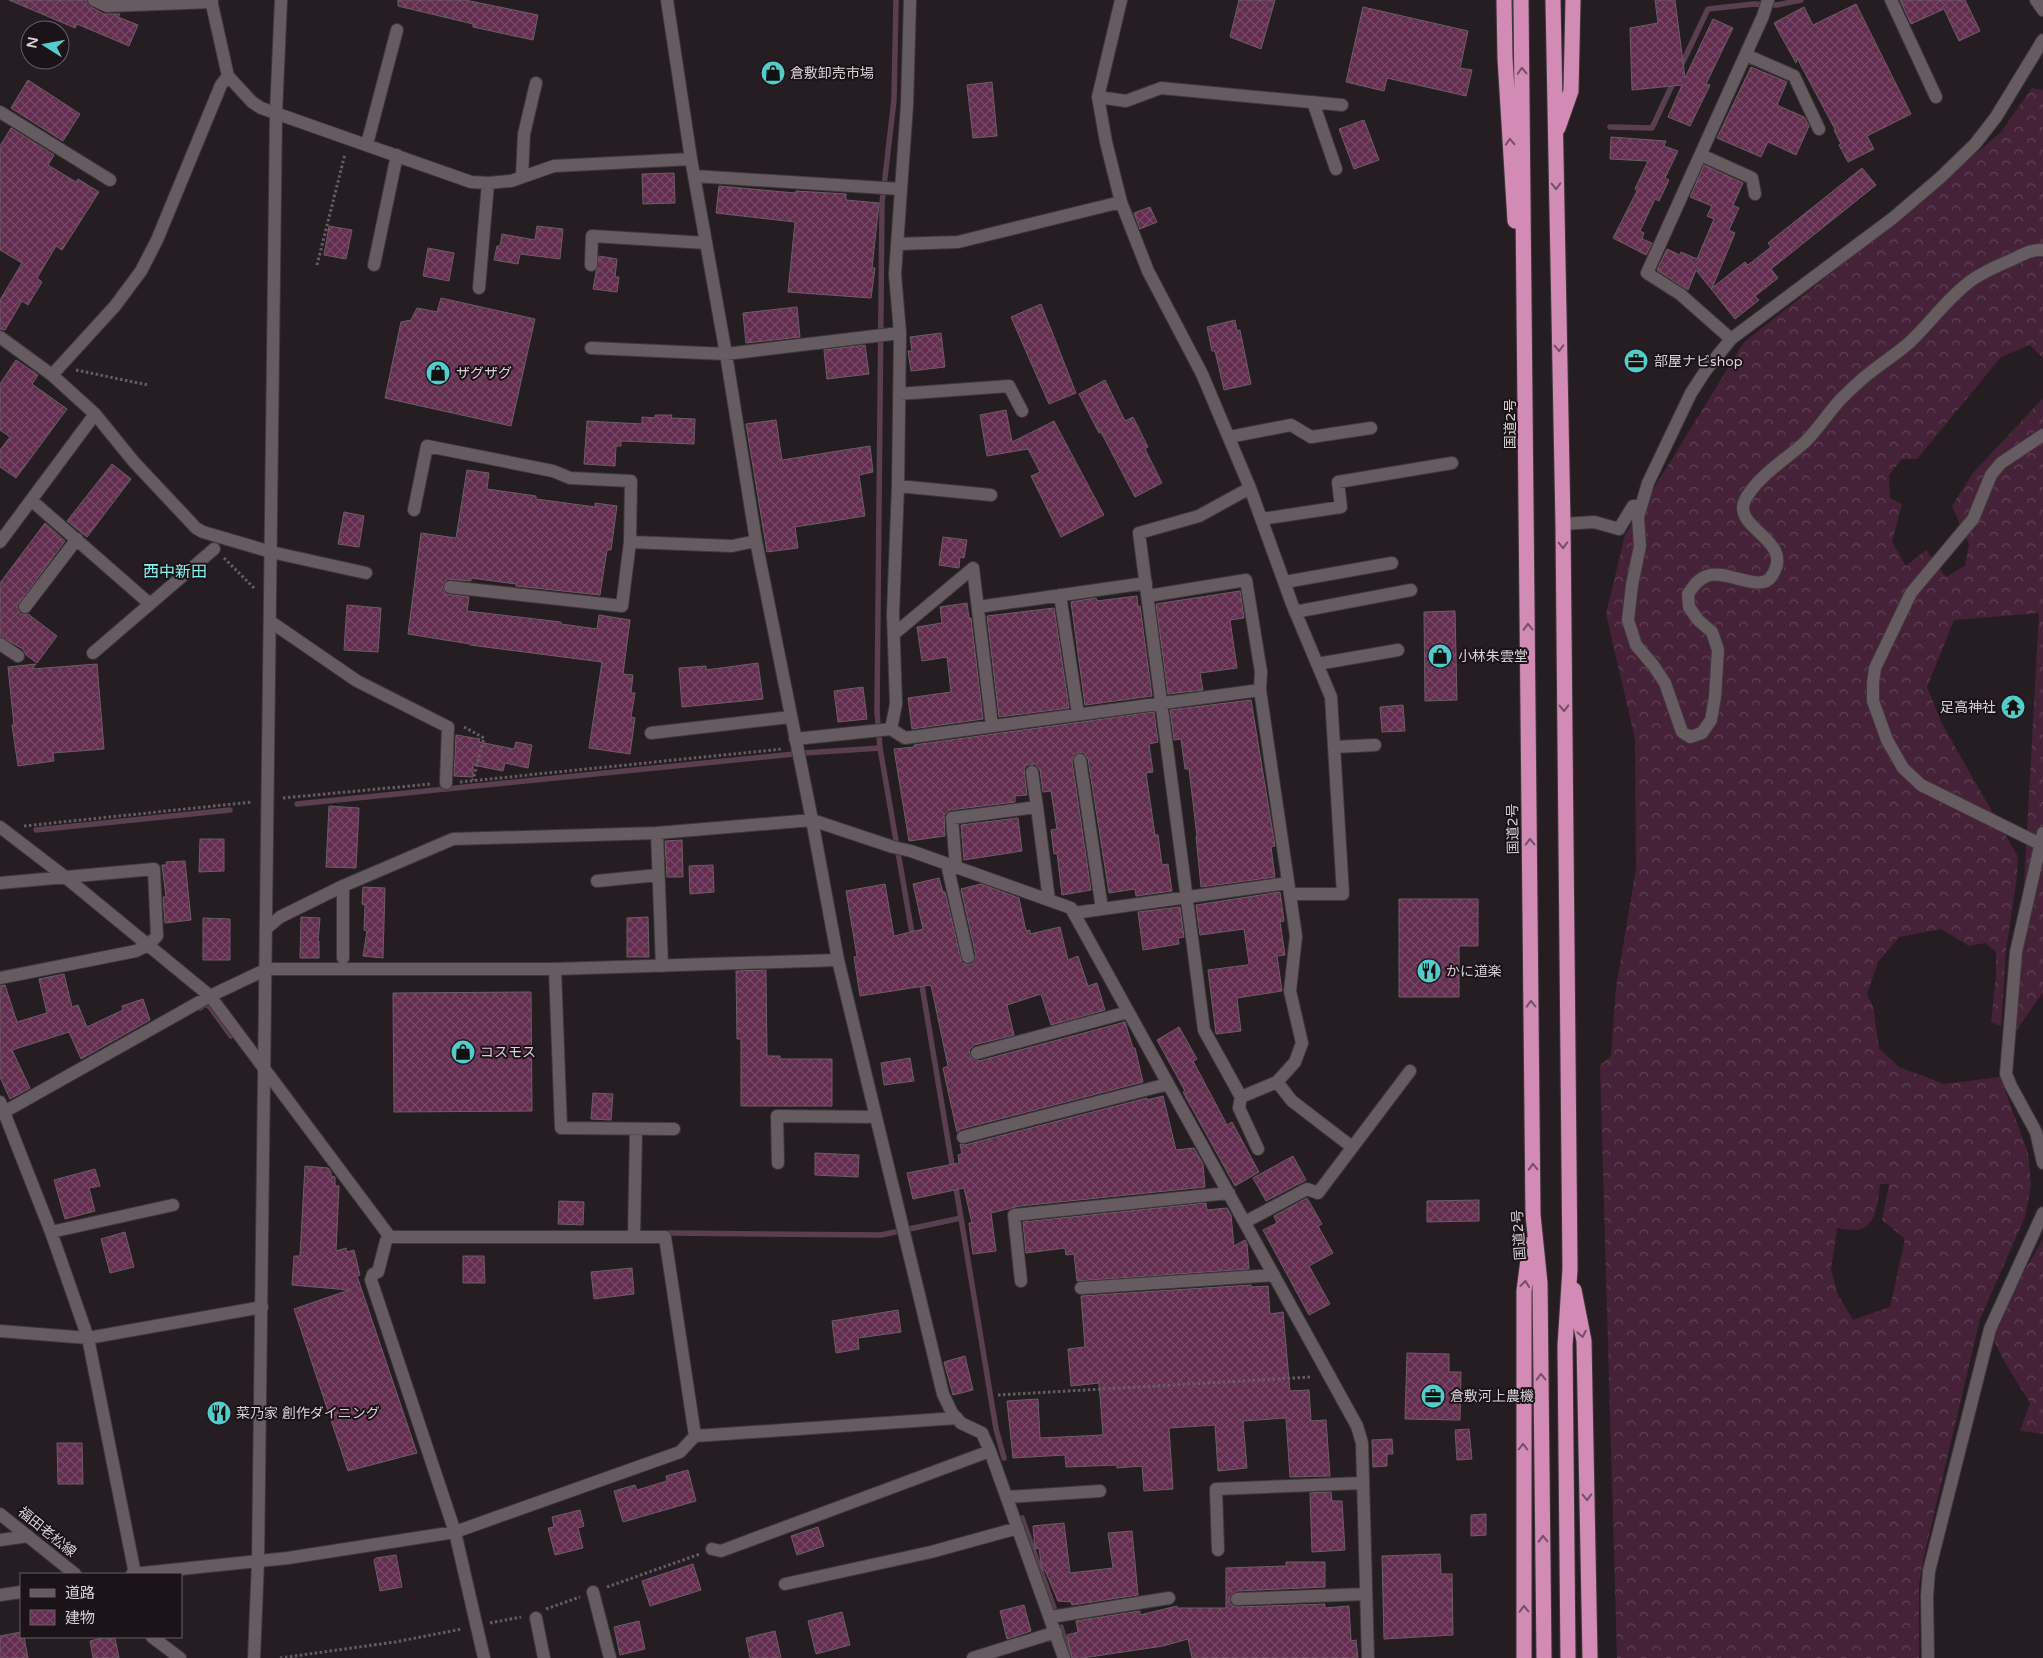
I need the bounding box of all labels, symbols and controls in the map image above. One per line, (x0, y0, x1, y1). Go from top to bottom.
north arrow (20, 20, 70, 70)
text: N (23, 35, 42, 50)
shop icon: 倉敷卸売市場 (760, 60, 786, 86)
place label: 倉敷卸売市場 (790, 65, 874, 82)
one-way arrow (1516, 67, 1527, 75)
one-way arrow (1504, 138, 1515, 146)
one-way arrow (1551, 182, 1561, 190)
one-way arrow (1554, 344, 1564, 352)
office icon: 部屋ナビshop (1623, 348, 1649, 374)
place label: 部屋ナビshop (1654, 353, 1743, 370)
shop icon: ザグザグ (425, 360, 451, 386)
place label: ザグザグ (456, 365, 512, 382)
street label: 国道2号 (1502, 399, 1519, 449)
one-way arrow (1558, 542, 1568, 550)
district label: 西中新田 (143, 562, 207, 582)
one-way arrow (1523, 622, 1533, 630)
shop icon: 小林朱雲堂 (1427, 643, 1453, 669)
place label: 小林朱雲堂 (1458, 648, 1528, 665)
temple icon: 足高神社 (2000, 694, 2026, 720)
place label: 足高神社 (1940, 699, 1996, 716)
one-way arrow (1559, 704, 1569, 712)
street label: 国道2号 (1504, 803, 1522, 855)
one-way arrow (1525, 837, 1535, 845)
restaurant icon: かに道楽 (1416, 958, 1442, 984)
place label: かに道楽 (1446, 963, 1502, 980)
one-way arrow (1526, 1000, 1536, 1008)
shop icon: コスモス (450, 1039, 476, 1065)
place label: コスモス (480, 1044, 536, 1061)
one-way arrow (1528, 1162, 1538, 1170)
street label: 国道2号 (1509, 1209, 1529, 1261)
one-way arrow (1519, 1280, 1530, 1288)
one-way arrow (1577, 1330, 1587, 1339)
one-way arrow (1536, 1373, 1546, 1380)
office icon: 倉敷河上農機 (1420, 1383, 1446, 1409)
place label: 倉敷河上農機 (1450, 1388, 1534, 1405)
restaurant icon: 菜乃家 創作ダイニング (206, 1400, 232, 1426)
place label: 菜乃家 創作ダイニング (236, 1405, 380, 1422)
one-way arrow (1518, 1443, 1528, 1450)
one-way arrow (1582, 1493, 1592, 1501)
street label: 福田老松線 (14, 1503, 80, 1561)
one-way arrow (1538, 1535, 1548, 1543)
legend (20, 1573, 182, 1638)
text: 道路 (65, 1584, 95, 1602)
one-way arrow (1519, 1605, 1529, 1613)
text: 建物 (65, 1609, 95, 1627)

